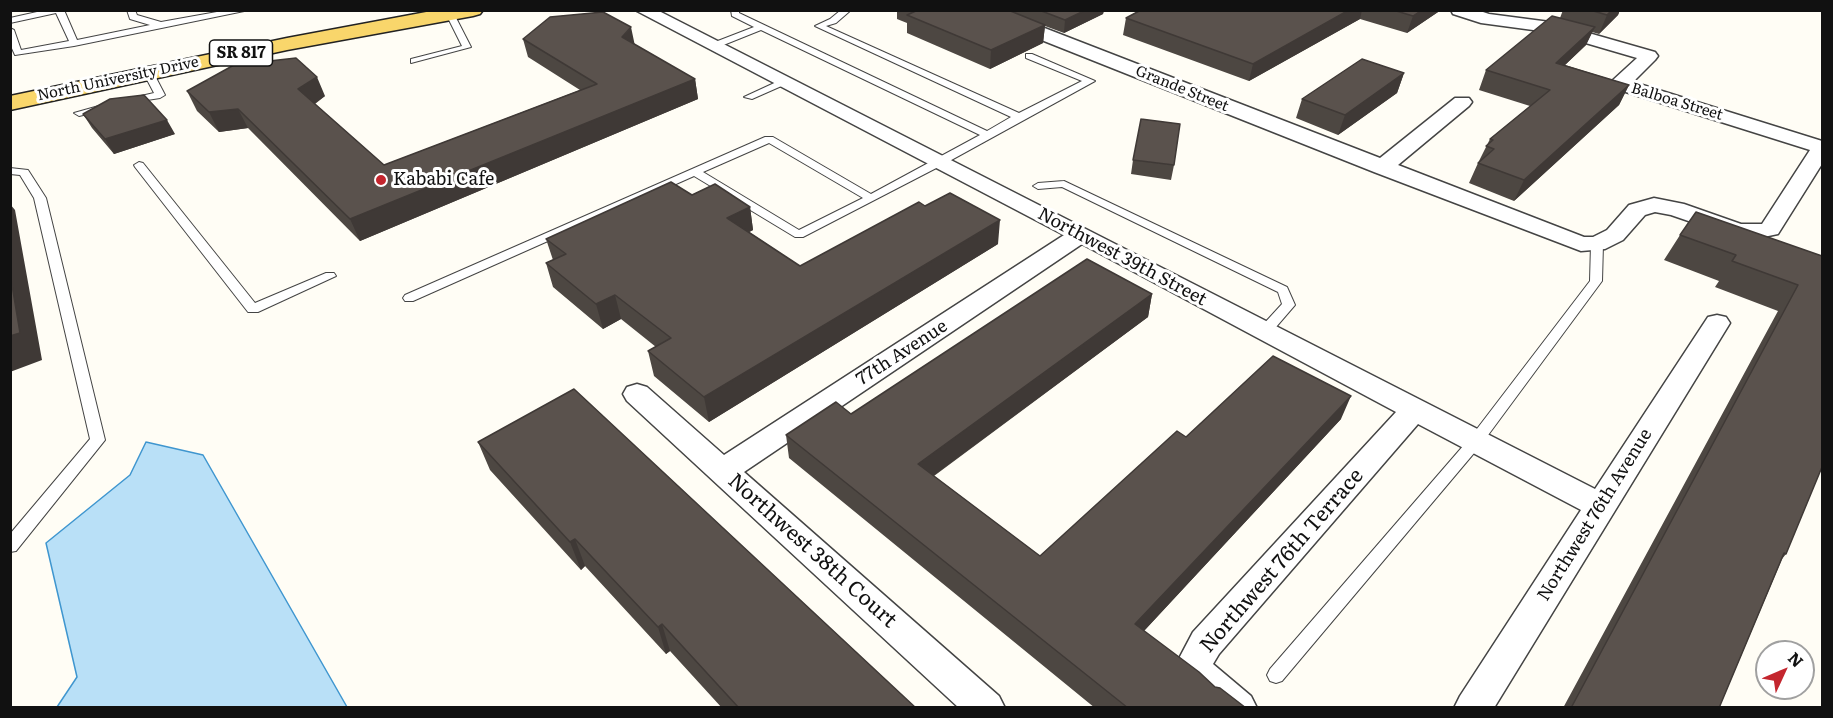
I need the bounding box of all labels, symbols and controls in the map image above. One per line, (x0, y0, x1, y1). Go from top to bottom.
road number: SR 817 (210, 40, 272, 66)
street label: North University Drive (36, 53, 200, 105)
street label: Grande Street (1133, 62, 1231, 116)
street label: Balboa Street (1629, 80, 1725, 124)
place label: Kababi Cafe (393, 169, 494, 191)
marker: Kababi Cafe (374, 173, 388, 187)
street label: Northwest 39th Street (1034, 203, 1210, 311)
street label: 77th Avenue (852, 316, 952, 390)
street label: Northwest 76th Avenue (1533, 425, 1657, 605)
street label: Northwest 76th Terrace (1195, 464, 1369, 658)
street label: Northwest 38th Court (722, 469, 902, 633)
north arrow (1755, 640, 1815, 700)
text: N (1783, 646, 1810, 672)

